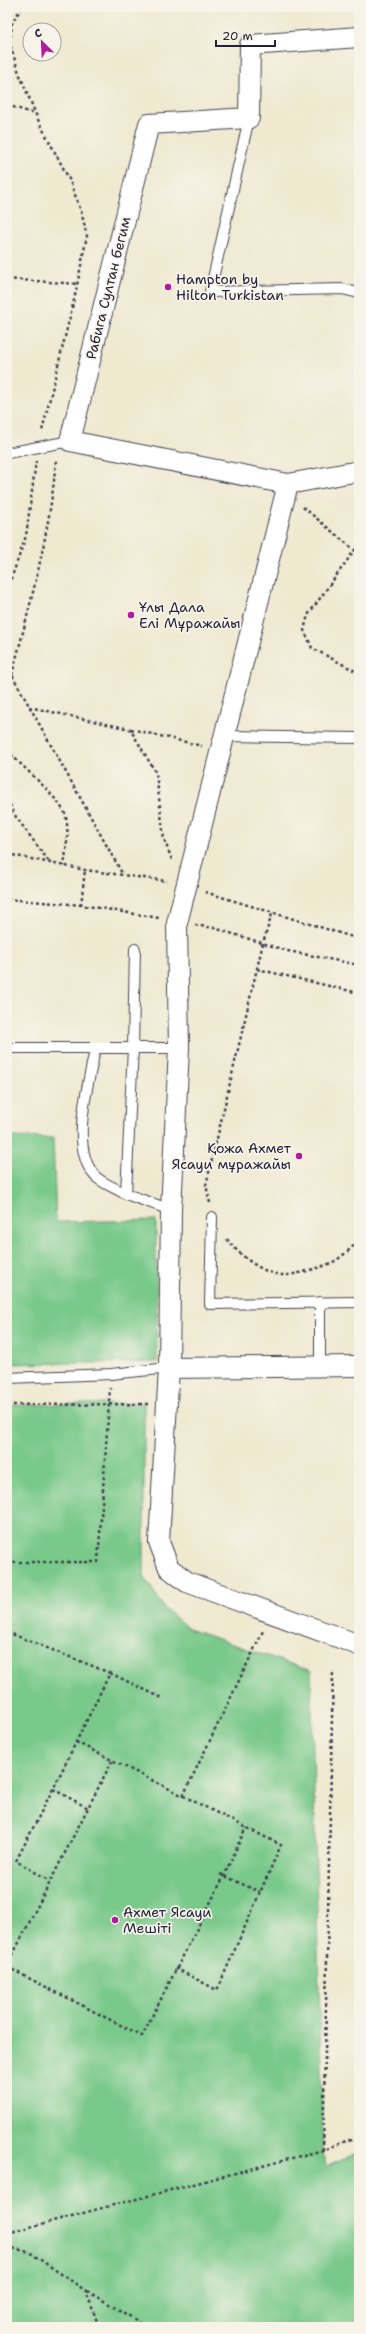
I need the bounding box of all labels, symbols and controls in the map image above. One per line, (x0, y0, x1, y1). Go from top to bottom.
north arrow (22, 22, 62, 62)
scale bar (216, 22, 275, 48)
text: С (32, 25, 44, 42)
text: 20 m (222, 28, 253, 44)
street label: Рабига Султан бегим (82, 215, 134, 361)
place label: Hampton by Hilton Turkistan (176, 270, 284, 304)
marker: Hampton by Hilton Turkistan (163, 282, 173, 292)
place label: Ұлы Дала Елі Мұражайы (139, 598, 241, 632)
marker: Ұлы Дала Елі Мұражайы (126, 610, 136, 620)
place label: Қожа Ахмет Ясауи мұражайы (172, 1139, 292, 1173)
marker: Қожа Ахмет Ясауи мұражайы (294, 1151, 304, 1161)
place label: Ахмет Ясауи Мешіті (123, 1903, 212, 1937)
marker: Ахмет Ясауи Мешіті (110, 1915, 120, 1925)

